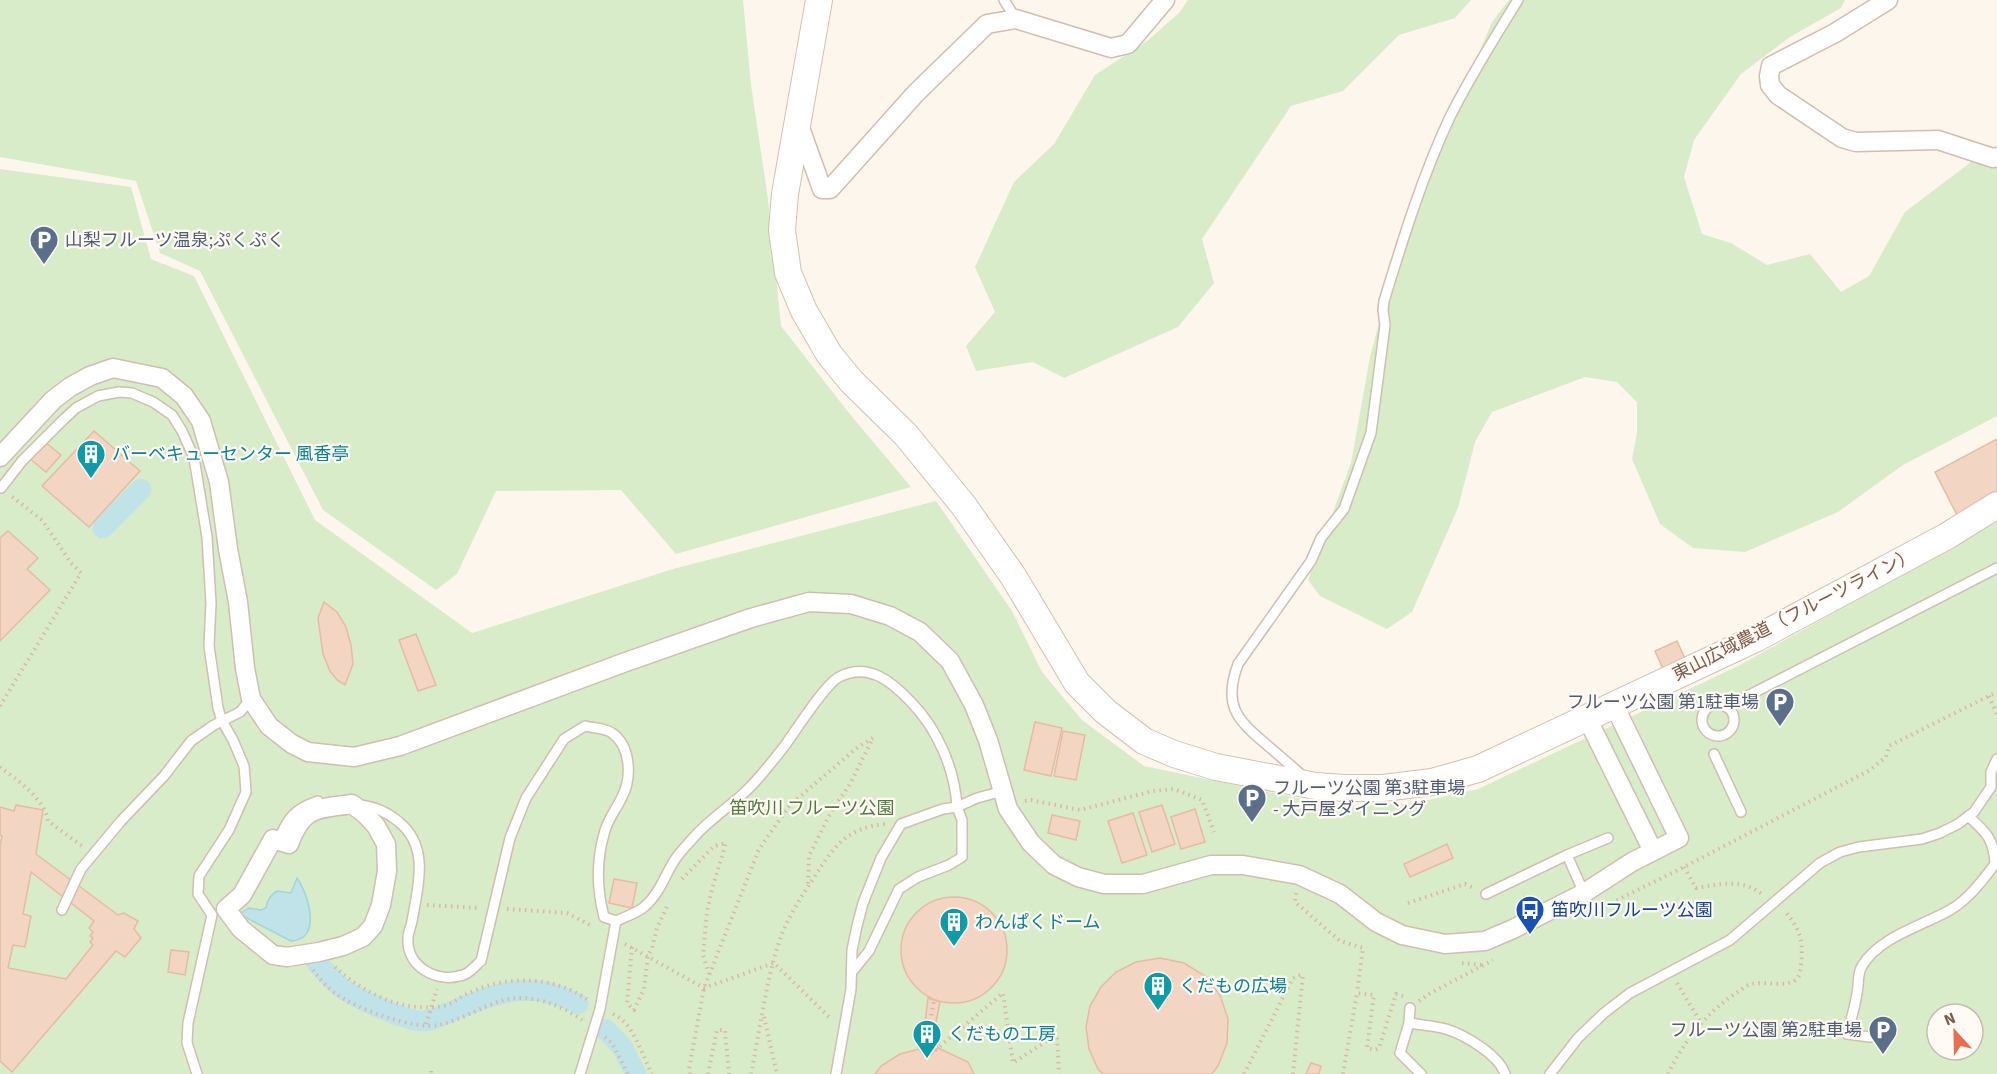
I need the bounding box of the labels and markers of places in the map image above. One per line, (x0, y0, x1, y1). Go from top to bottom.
parking icon: 山梨フルーツ温泉;ぷくぷく (28, 224, 60, 266)
place label: 山梨フルーツ温泉;ぷくぷく (65, 228, 285, 253)
building icon: バーベキューセンター 風香亭 (75, 438, 107, 480)
place label: バーベキューセンター 風香亭 (112, 442, 350, 467)
parking icon: フルーツ公園 第1駐車場 (1764, 686, 1796, 728)
place label: フルーツ公園 第1駐車場 (1567, 690, 1759, 715)
place label: フルーツ公園 第3駐車場 - 大戸屋ダイニング (1273, 776, 1465, 822)
parking icon: フルーツ公園 第3駐車場 - 大戸屋ダイニング (1236, 782, 1268, 824)
bus stop icon: 笛吹川フルーツ公園 (1514, 894, 1546, 936)
place label: 笛吹川フルーツ公園 (1551, 898, 1713, 923)
building icon: わんぱくドーム (938, 906, 970, 948)
place label: わんぱくドーム (975, 910, 1100, 935)
building icon: くだもの広場 (1142, 970, 1174, 1012)
place label: くだもの広場 (1179, 974, 1287, 999)
parking icon: フルーツ公園 第2駐車場 (1867, 1014, 1899, 1056)
building icon: くだもの工房 (911, 1018, 943, 1060)
place label: フルーツ公園 第2駐車場 (1670, 1018, 1862, 1043)
place label: くだもの工房 (948, 1022, 1056, 1047)

